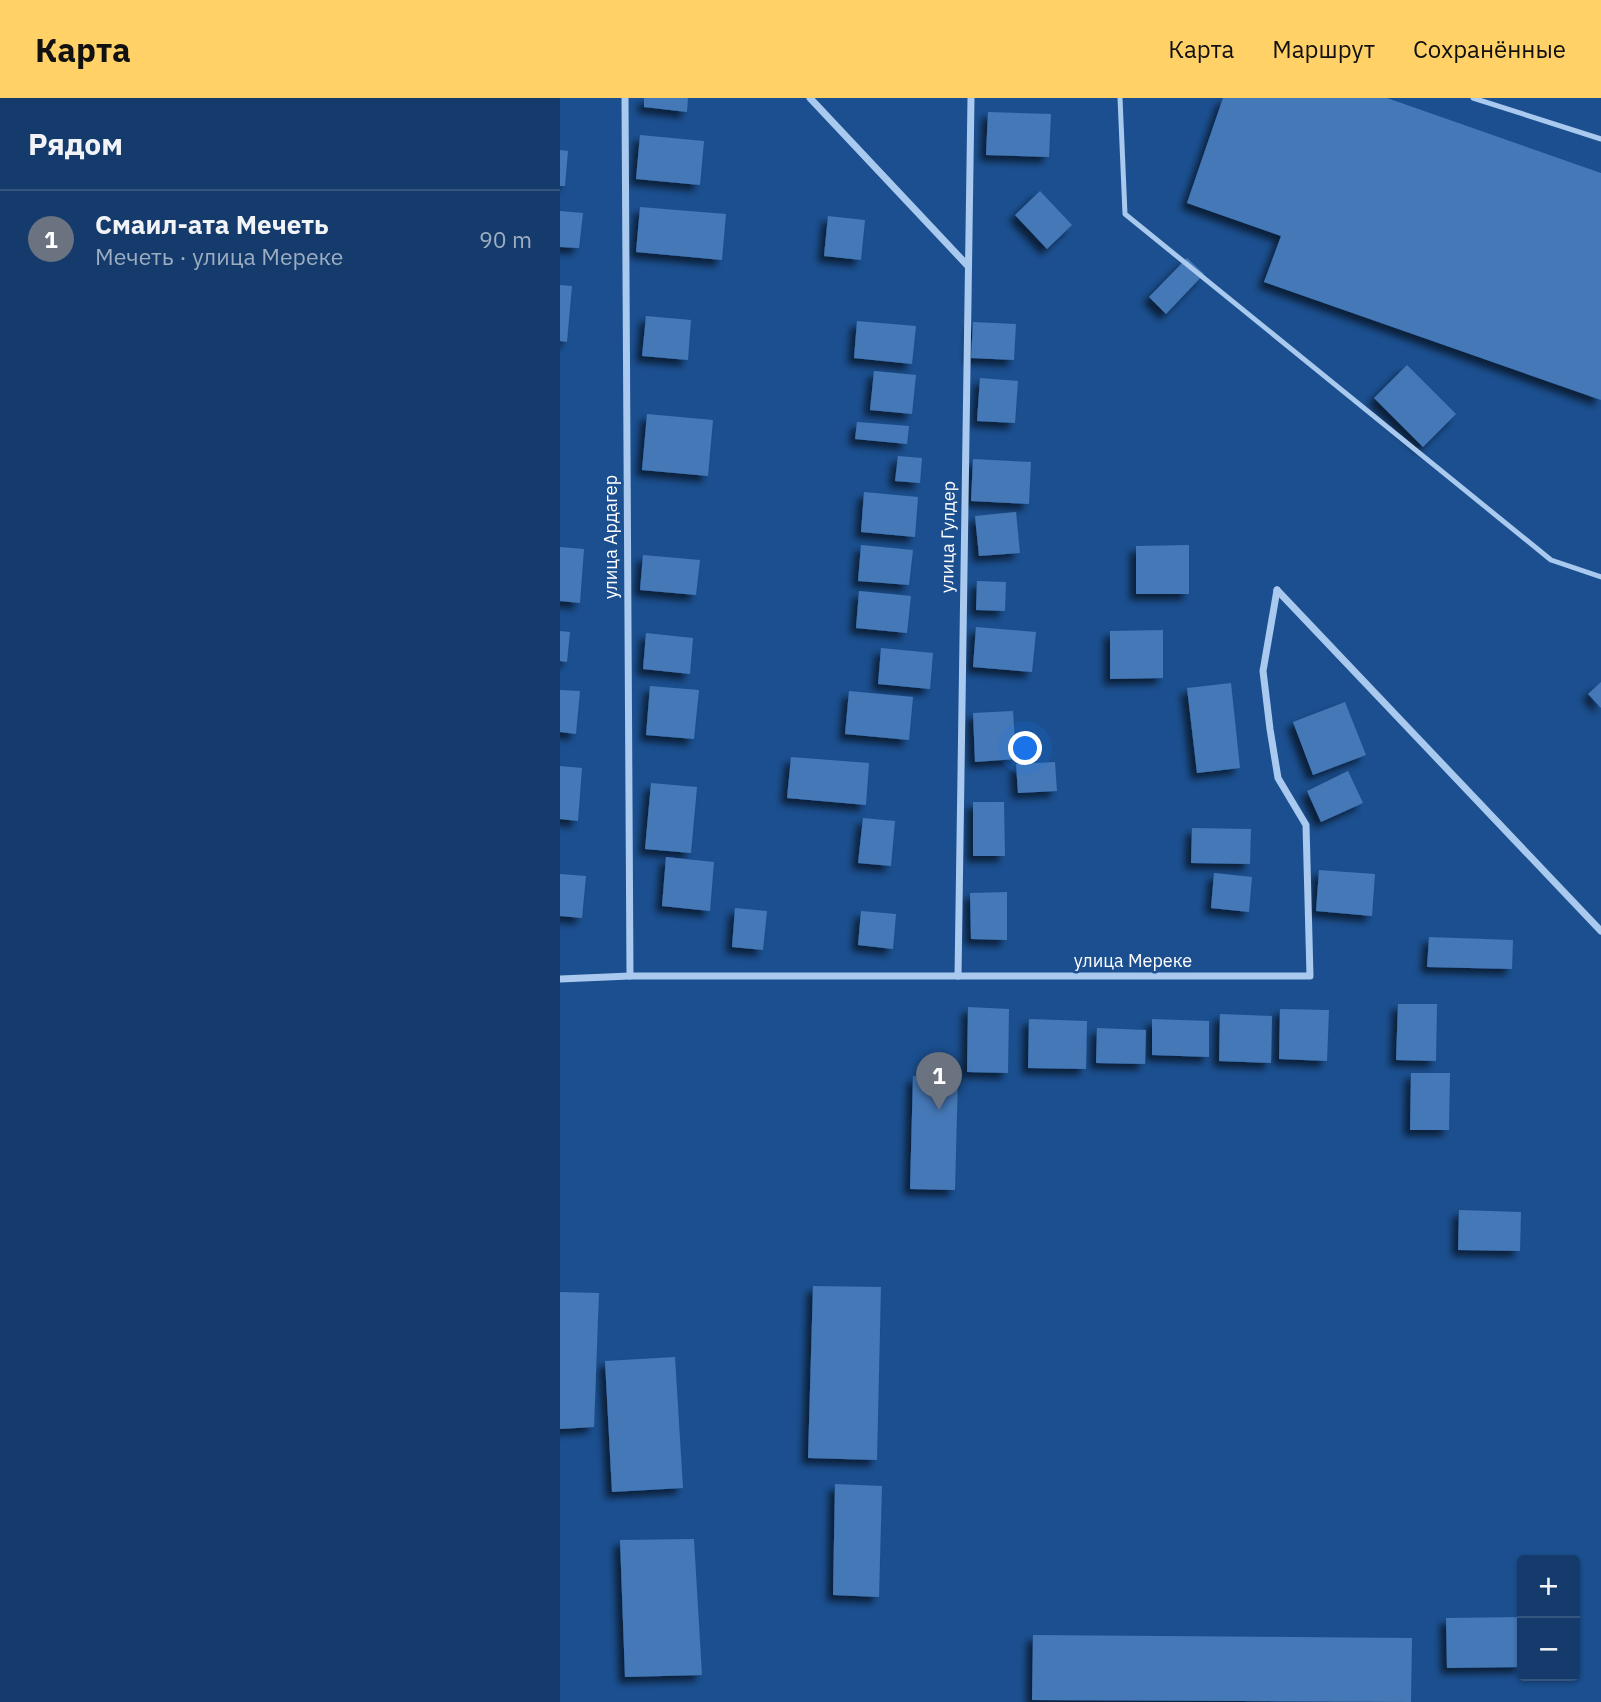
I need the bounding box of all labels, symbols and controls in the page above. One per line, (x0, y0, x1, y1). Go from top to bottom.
text: Карта (35, 28, 131, 71)
text: Карта (1168, 33, 1234, 65)
text: Маршрут (1272, 33, 1375, 65)
text: Сохранённые (1413, 33, 1566, 65)
text: Рядом (28, 124, 123, 163)
text: Смаил-ата Мечеть (95, 207, 329, 241)
text: 1 (44, 224, 58, 254)
text: 90 m (479, 224, 532, 254)
text: Мечеть · улица Мереке (95, 241, 344, 271)
street label: улица Ардагер (599, 475, 622, 599)
street label: улица Гулдер (935, 481, 960, 593)
your location (1008, 731, 1042, 765)
street label: улица Мереке (1074, 949, 1192, 972)
pin: 1 (916, 1052, 962, 1110)
map controls (1517, 1555, 1580, 1681)
button: + (1517, 1555, 1580, 1618)
button: − (1517, 1618, 1580, 1681)

